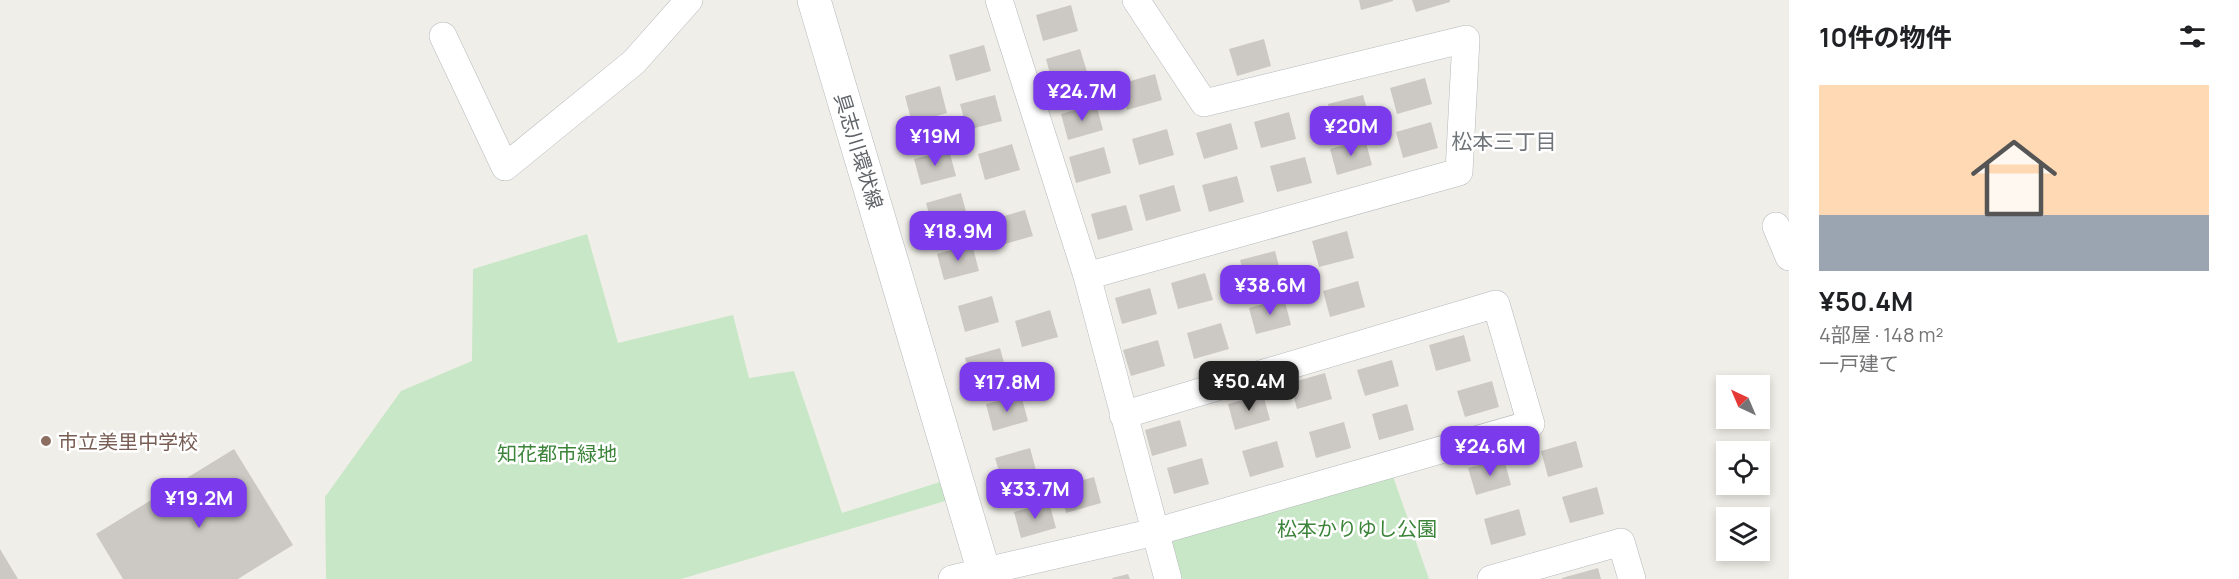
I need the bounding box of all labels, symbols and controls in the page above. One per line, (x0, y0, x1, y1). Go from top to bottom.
text: 10件の物件 (1819, 19, 1952, 55)
icon: filters (2176, 20, 2209, 53)
pin: ¥24.7M (1033, 71, 1131, 122)
text: ¥24.7M (1047, 77, 1117, 104)
street label: 具志川環状線 (829, 90, 889, 212)
pin: ¥20M (1315, 106, 1387, 157)
text: ¥20M (1324, 112, 1378, 139)
pin: ¥19M (899, 116, 971, 167)
text: ¥19M (910, 122, 960, 149)
icon: home (1960, 124, 2068, 232)
district label: 松本三丁目 (1452, 127, 1557, 155)
pin: ¥18.9M (909, 211, 1007, 262)
text: ¥18.9M (924, 217, 992, 244)
pin: ¥38.6M (1221, 265, 1319, 316)
text: ¥38.6M (1234, 271, 1306, 298)
text: ¥50.4M (1819, 283, 1913, 319)
text: 4部屋 · 148 m² (1819, 321, 1943, 348)
text: 一戸建て (1819, 350, 1899, 377)
pin: ¥50.4M (1200, 361, 1298, 412)
pin: ¥17.8M (958, 362, 1056, 413)
text: ¥50.4M (1213, 367, 1285, 394)
text: ¥17.8M (974, 368, 1040, 395)
north arrow (1716, 375, 1770, 429)
map controls (1716, 375, 1770, 561)
pin: ¥24.6M (1441, 426, 1539, 477)
place label: 市立美里中学校 (58, 428, 198, 455)
text: ¥24.6M (1454, 432, 1526, 459)
marker: 市立美里中学校 (39, 434, 53, 448)
park label: 知花都市緑地 (497, 440, 617, 467)
button: locate (1716, 441, 1770, 495)
pin: ¥33.7M (986, 469, 1084, 520)
text: ¥33.7M (1000, 475, 1070, 502)
pin: ¥19.2M (150, 478, 248, 529)
text: ¥19.2M (165, 484, 233, 511)
button: layers (1716, 507, 1770, 561)
park label: 松本かりゆし公園 (1277, 515, 1437, 542)

